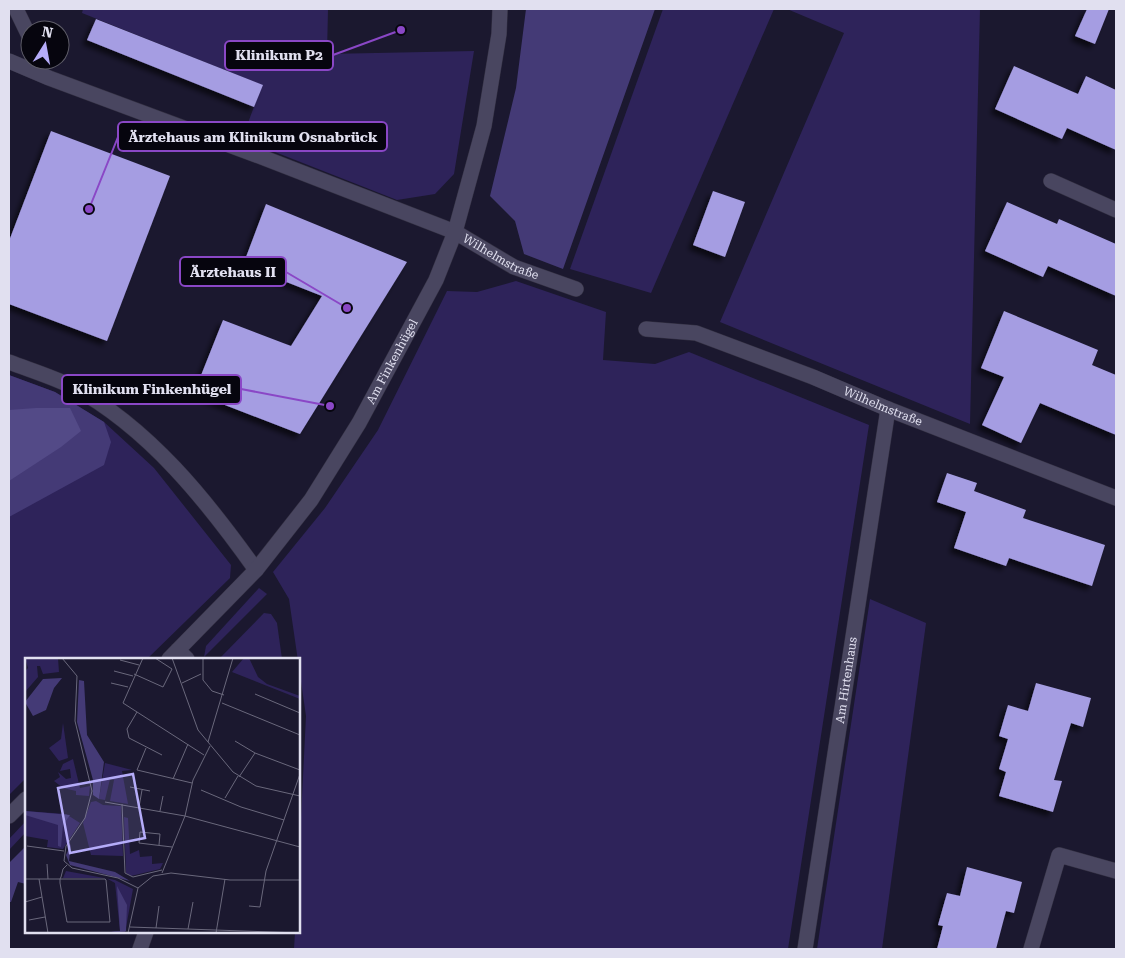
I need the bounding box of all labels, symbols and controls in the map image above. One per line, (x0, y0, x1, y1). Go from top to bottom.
north arrow (20, 20, 70, 70)
text: N (41, 23, 55, 41)
callout: Klinikum P2 (225, 41, 333, 70)
text: Klinikum P2 (235, 47, 323, 63)
callout: Ärztehaus am Klinikum Osnabrück (118, 122, 387, 151)
text: Ärztehaus am Klinikum Osnabrück (128, 129, 378, 145)
street label: Wilhelmstraße (460, 231, 541, 282)
callout: Ärztehaus II (180, 257, 286, 286)
text: Ärztehaus II (190, 264, 277, 280)
street label: Am Finkenhügel (364, 316, 421, 406)
callout: Klinikum Finkenhügel (62, 375, 241, 404)
text: Klinikum Finkenhügel (73, 381, 232, 397)
street label: Wilhelmstraße (841, 384, 925, 429)
street label: Am Hirtenhaus (833, 636, 860, 724)
inset map (25, 658, 300, 933)

